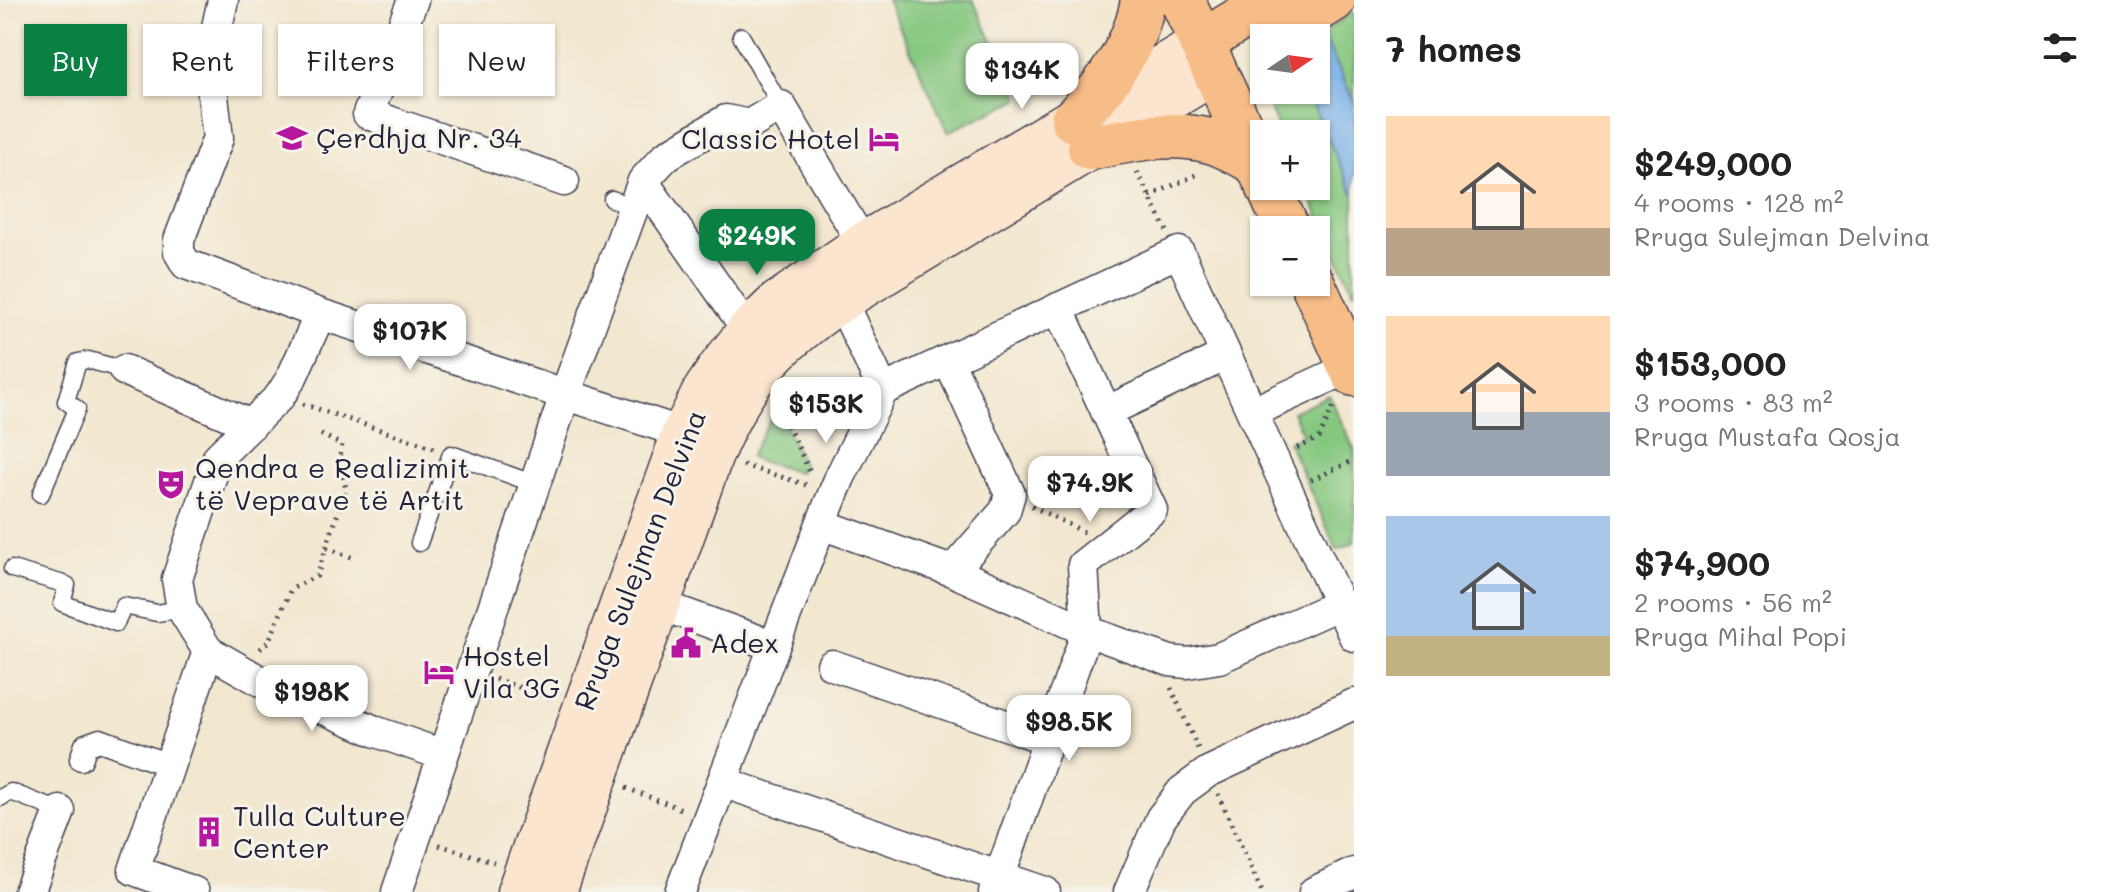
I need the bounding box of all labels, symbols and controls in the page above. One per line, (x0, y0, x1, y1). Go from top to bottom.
chip: Buy (24, 24, 127, 96)
chip: Rent (143, 24, 262, 96)
chip: Filters (278, 24, 423, 96)
chip: New (439, 24, 555, 96)
north arrow (1250, 24, 1330, 104)
map controls (1250, 24, 1330, 296)
text: 7 homes (1386, 26, 1522, 71)
icon: filters (2038, 26, 2082, 70)
pin: $134K (966, 43, 1078, 111)
text: $134K (984, 52, 1060, 86)
place label: Çerdhja Nr. 34 (316, 119, 522, 155)
place label: Classic Hotel (681, 120, 860, 156)
button: + (1250, 120, 1330, 200)
school or university icon: Çerdhja Nr. 34 (275, 121, 309, 155)
hotel icon: Classic Hotel (867, 122, 901, 156)
text: $249,000 (1634, 140, 1792, 185)
icon: home (1450, 148, 1546, 244)
text: 4 rooms · 128 m² (1634, 185, 1844, 219)
pin: $249K (701, 209, 813, 277)
button: − (1250, 216, 1330, 296)
text: $249K (717, 218, 797, 252)
text: Rruga Sulejman Delvina (1634, 219, 1930, 253)
pin: $107K (354, 304, 466, 372)
text: $107K (372, 313, 448, 347)
text: $153,000 (1634, 340, 1786, 385)
icon: home (1450, 348, 1546, 444)
pin: $153K (770, 377, 882, 445)
text: 3 rooms · 83 m² (1634, 385, 1833, 419)
text: $153K (788, 386, 864, 420)
street label: Rruga Sulejman Delvina (565, 404, 713, 715)
text: Rruga Mustafa Qosja (1634, 419, 1901, 453)
place label: Qendra e Realizimit të Veprave të Artit (195, 449, 470, 517)
pin: $74.9K (1025, 456, 1155, 524)
text: $74.9K (1046, 465, 1134, 499)
theatre icon: Qendra e Realizimit të Veprave të Artit (154, 467, 188, 501)
text: $74,900 (1634, 540, 1770, 585)
icon: home (1450, 548, 1546, 644)
text: 2 rooms · 56 m² (1634, 585, 1832, 619)
text: Rruga Mihal Popi (1634, 619, 1847, 653)
place label: Adex (710, 624, 779, 660)
public building icon: Adex (669, 626, 703, 660)
place label: Hostel Vila 3G (463, 637, 560, 705)
hotel icon: Hostel Vila 3G (422, 655, 456, 689)
pin: $198K (256, 665, 368, 733)
text: $198K (274, 674, 350, 708)
pin: $98.5K (1004, 695, 1134, 763)
text: $98.5K (1025, 704, 1113, 738)
place label: Tulla Culture Center (233, 797, 406, 865)
building icon: Tulla Culture Center (192, 815, 226, 849)

